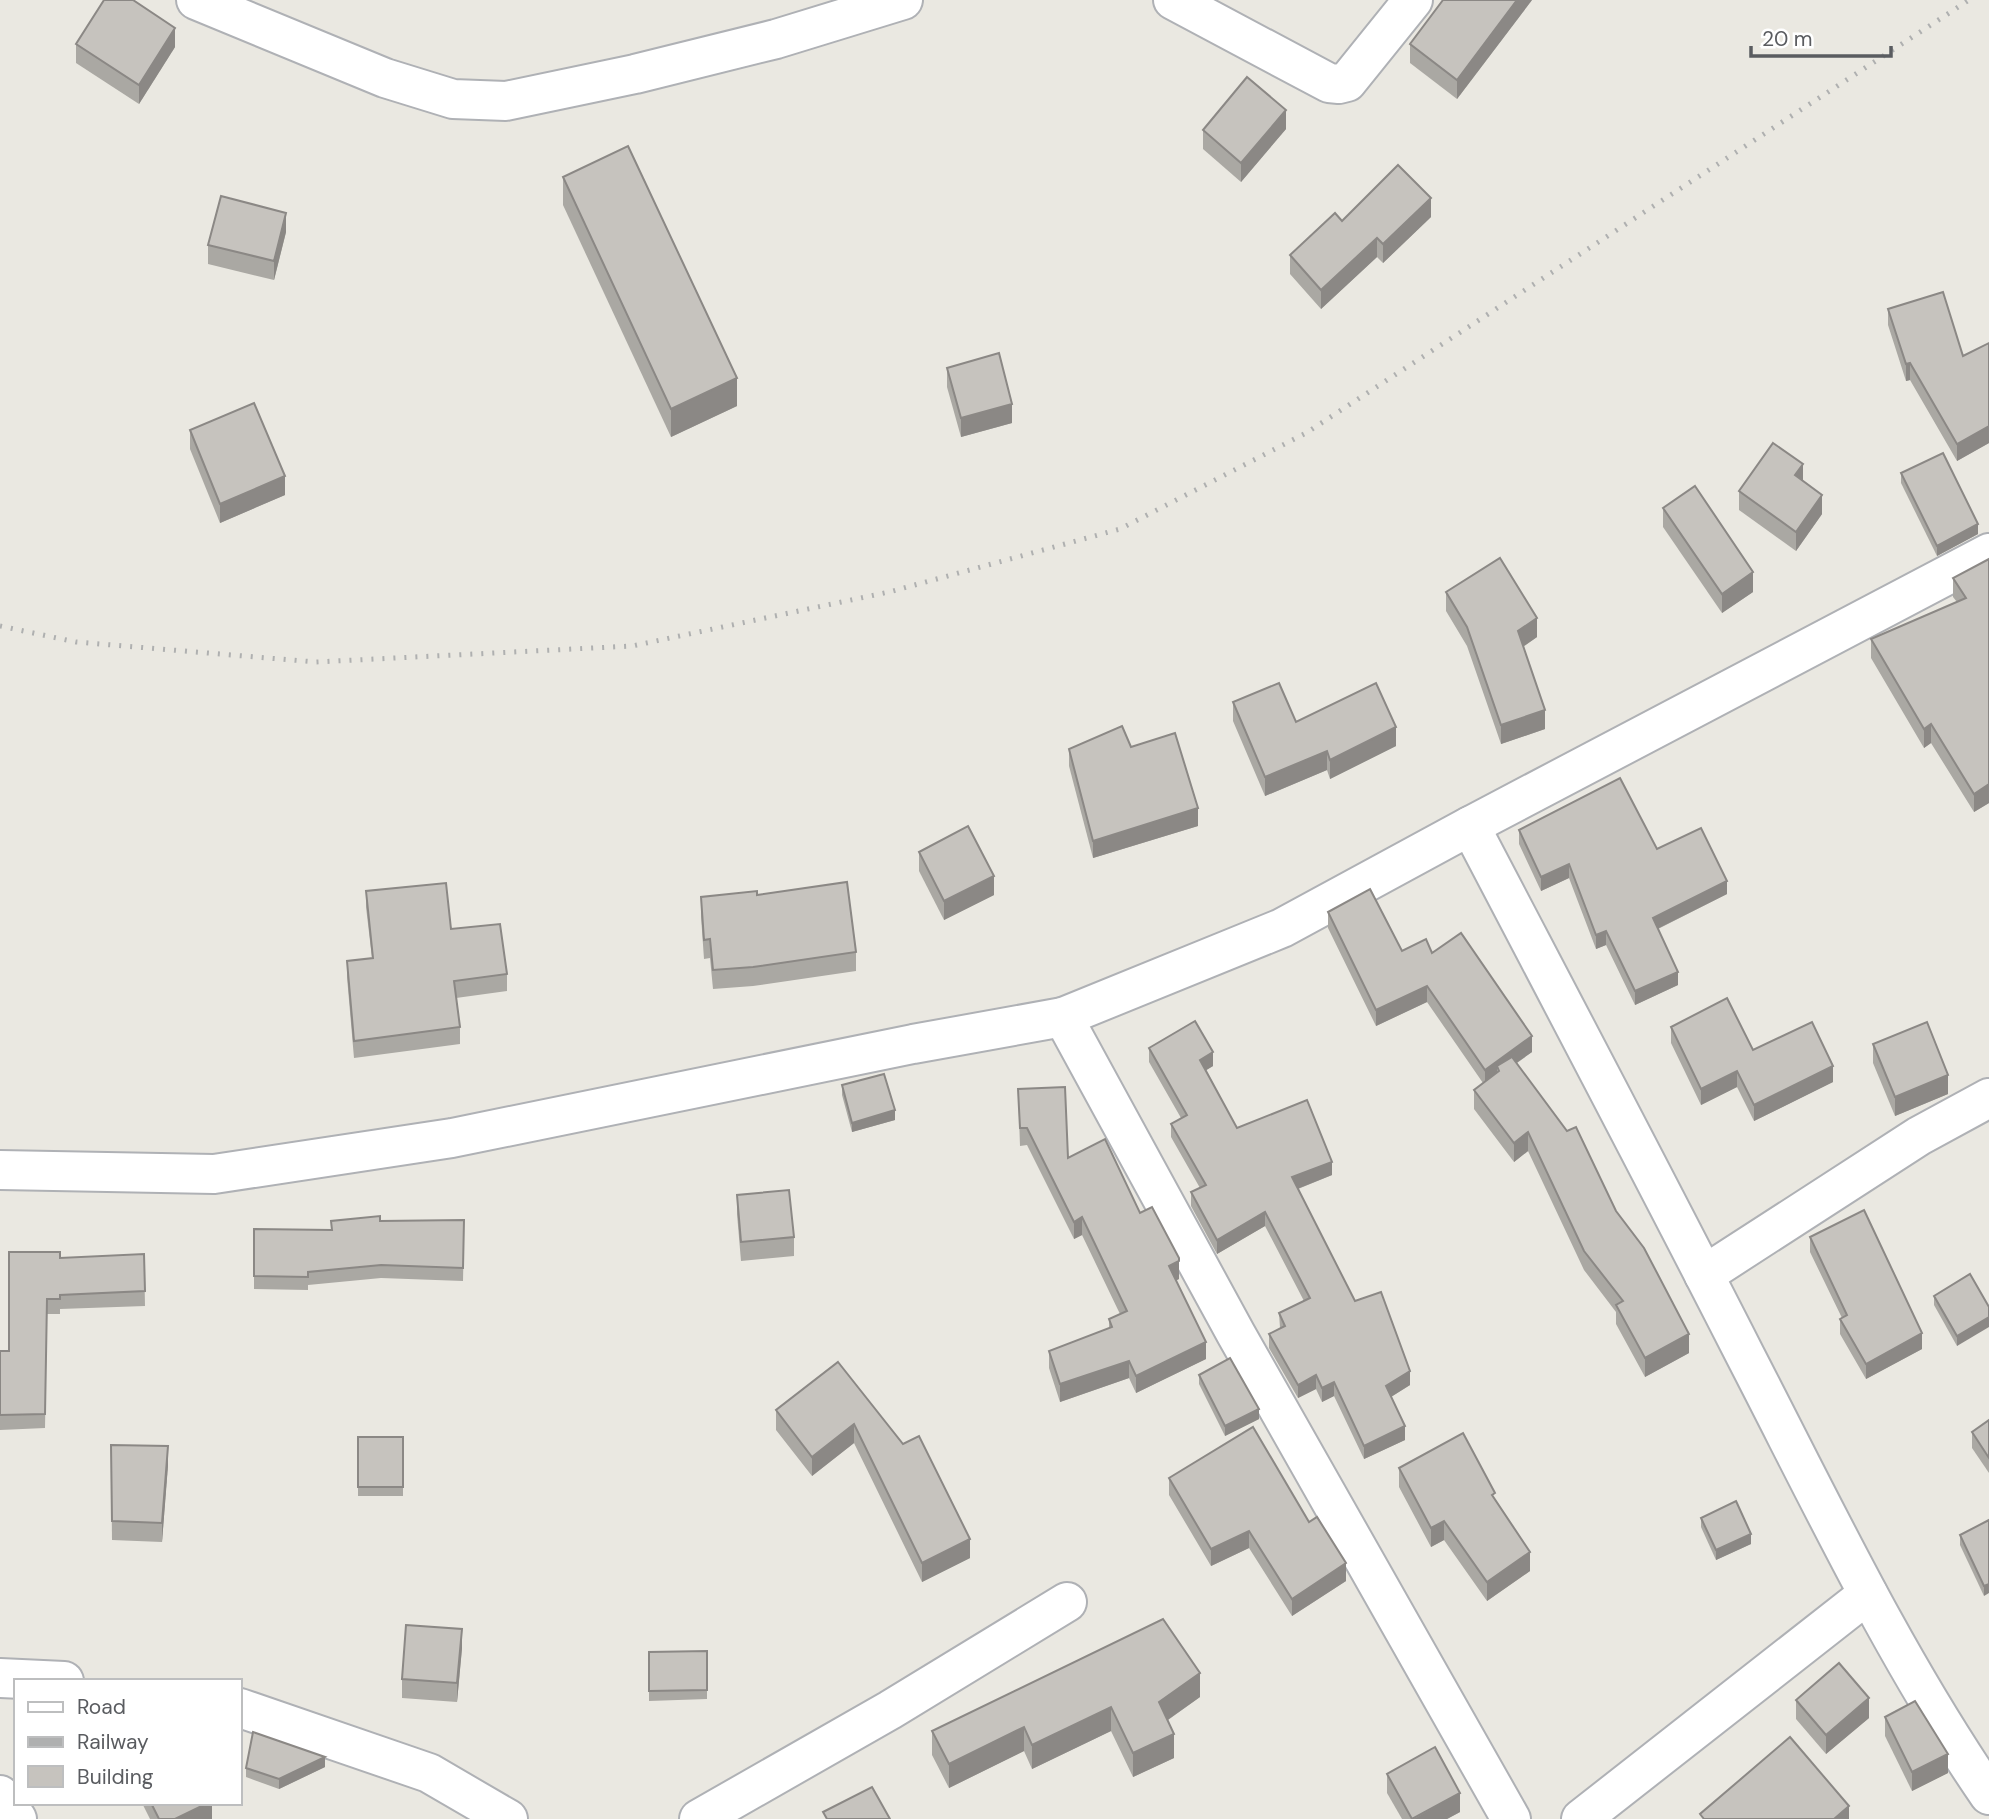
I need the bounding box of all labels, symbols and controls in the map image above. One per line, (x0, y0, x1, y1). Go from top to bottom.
scale bar (1751, 14, 1891, 58)
text: 20 m (1762, 25, 1813, 53)
legend (14, 1679, 242, 1805)
text: Road (77, 1693, 126, 1721)
text: Railway (77, 1728, 149, 1756)
text: Building (77, 1763, 154, 1791)

